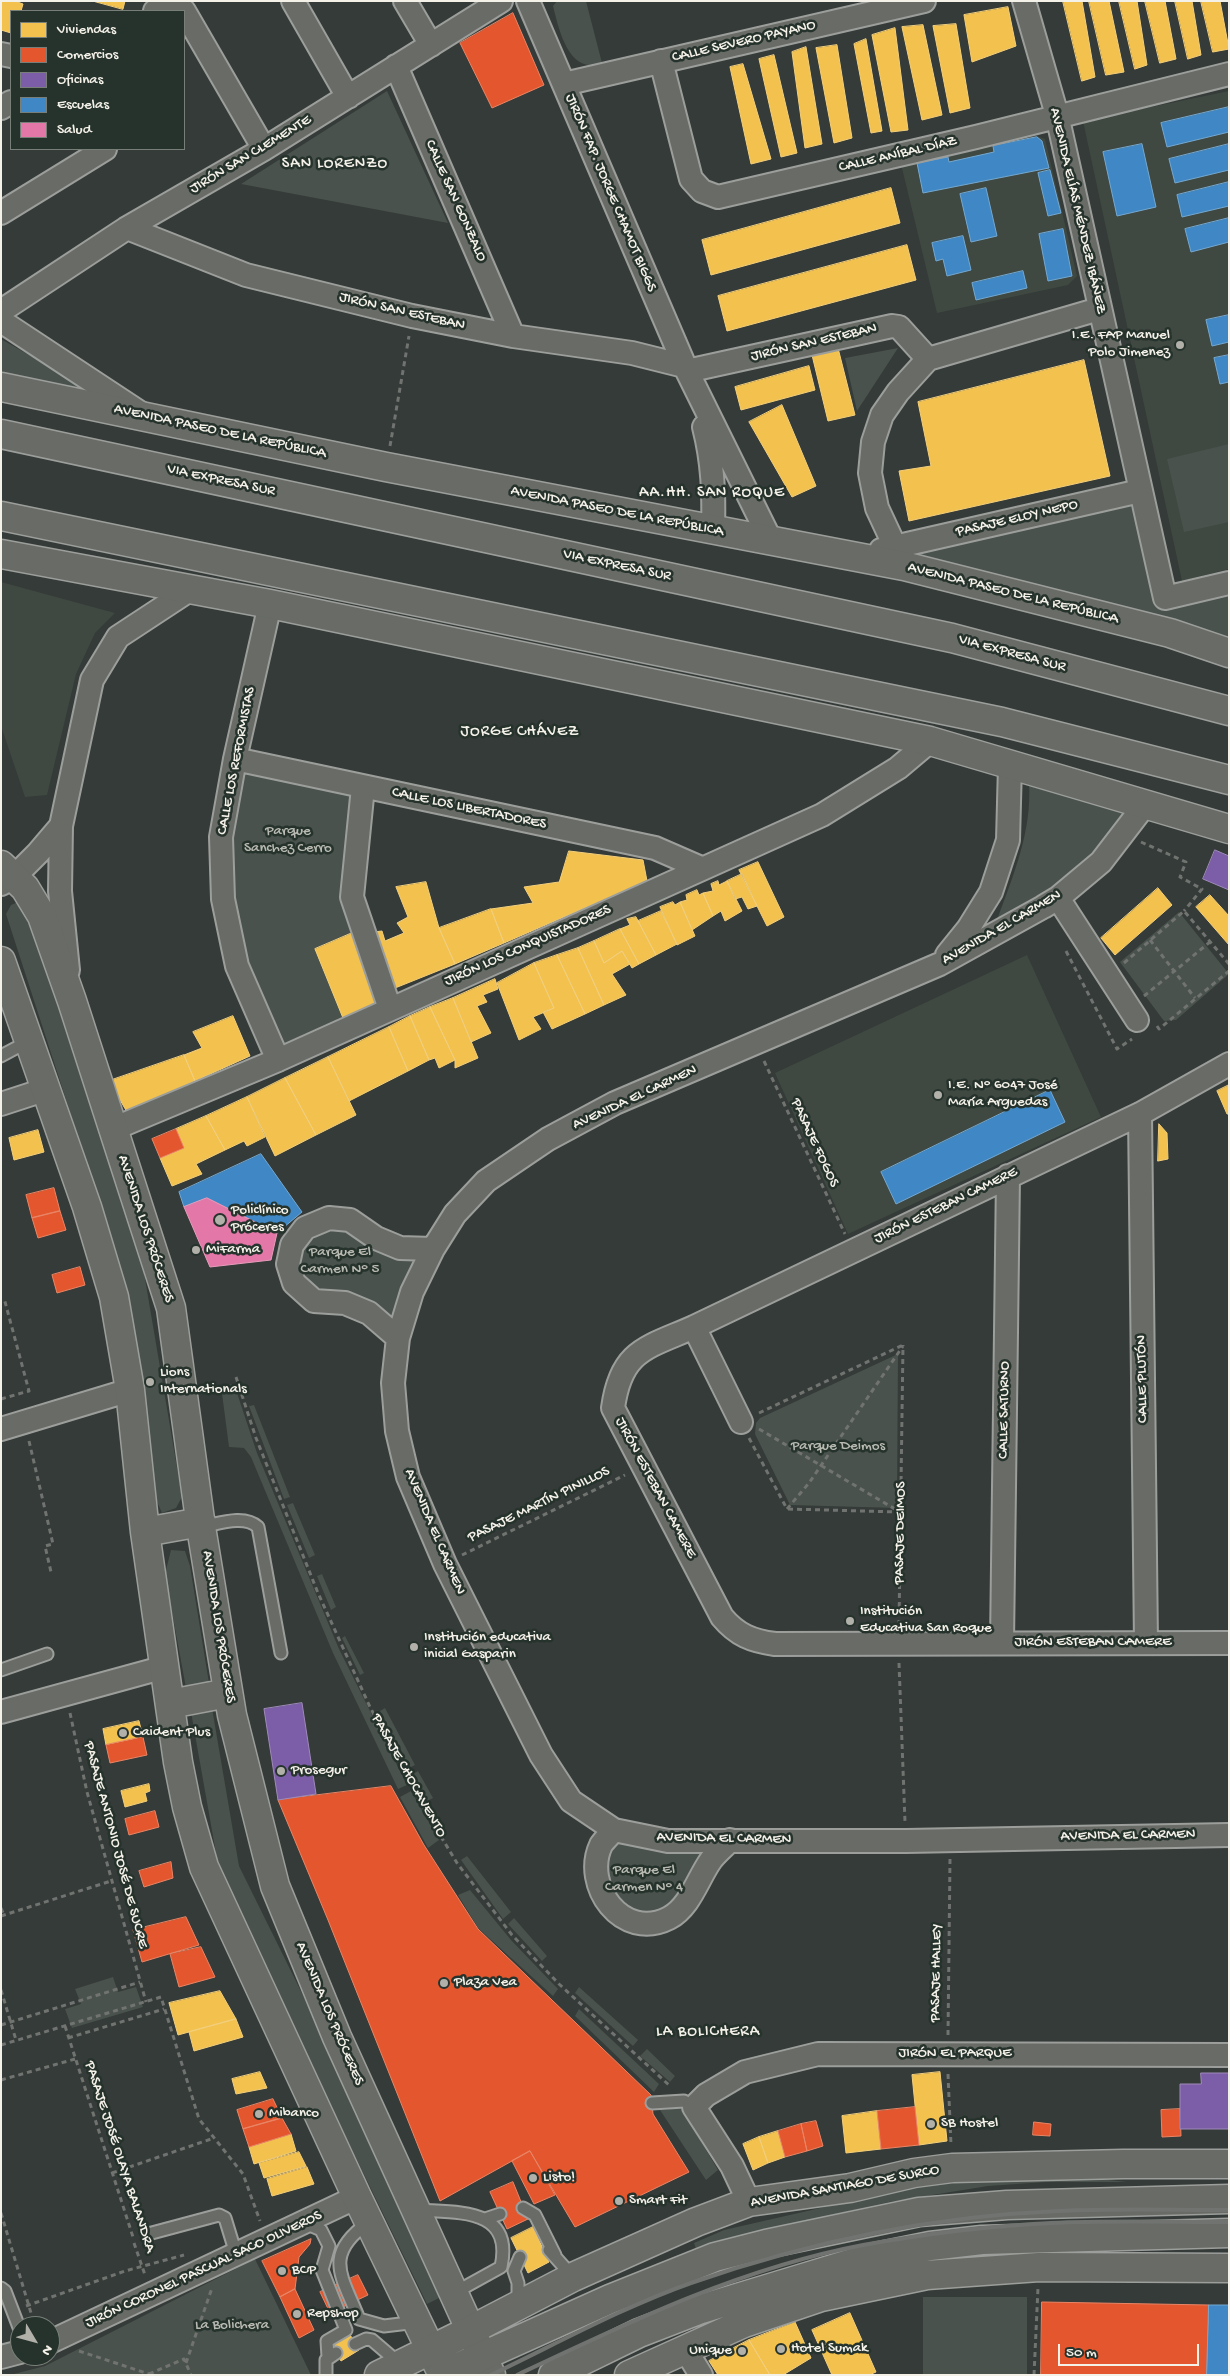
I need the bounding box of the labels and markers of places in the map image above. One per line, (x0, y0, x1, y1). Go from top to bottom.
place label: I.E. FAP Manuel Polo Jimenez (1072, 327, 1170, 362)
marker: I.E. FAP Manuel Polo Jimenez (1174, 339, 1186, 351)
place label: I.E. N° 6047 José María Arguedas (948, 1077, 1058, 1112)
marker: I.E. N° 6047 José María Arguedas (932, 1089, 944, 1101)
place label: Policlínico Próceres (231, 1202, 289, 1237)
marker: Policlínico Próceres (213, 1213, 227, 1227)
place label: MiFarma (206, 1241, 260, 1259)
marker: MiFarma (190, 1244, 202, 1256)
place label: Lions Internationals (160, 1364, 247, 1399)
marker: Lions Internationals (144, 1376, 156, 1388)
place label: Institución Educativa San Roque (860, 1603, 992, 1638)
marker: Institución Educativa San Roque (844, 1615, 856, 1627)
place label: Institución educativa inicial Gasparin (424, 1629, 551, 1664)
marker: Institución educativa inicial Gasparin (408, 1641, 420, 1653)
place label: Caident Plus (133, 1724, 210, 1742)
marker: Caident Plus (117, 1727, 129, 1739)
place label: Prosegur (291, 1762, 347, 1780)
marker: Prosegur (275, 1765, 287, 1777)
place label: Plaza Vea (454, 1974, 517, 1992)
marker: Plaza Vea (438, 1977, 450, 1989)
place label: Mibanco (269, 2105, 319, 2123)
marker: Mibanco (253, 2108, 265, 2120)
place label: SB Hostel (941, 2115, 998, 2133)
marker: SB Hostel (925, 2118, 937, 2130)
place label: Listo! (543, 2169, 575, 2187)
marker: Listo! (527, 2172, 539, 2184)
place label: Smart Fit (629, 2192, 687, 2210)
marker: Smart Fit (613, 2195, 625, 2207)
place label: BCP (292, 2262, 316, 2280)
marker: BCP (276, 2265, 288, 2277)
place label: Repshop (307, 2305, 359, 2323)
marker: Repshop (291, 2308, 303, 2320)
place label: Hotel Sumak (791, 2340, 868, 2358)
place label: Unique (689, 2342, 732, 2360)
marker: Hotel Sumak (775, 2343, 787, 2355)
marker: Unique (736, 2345, 748, 2357)

